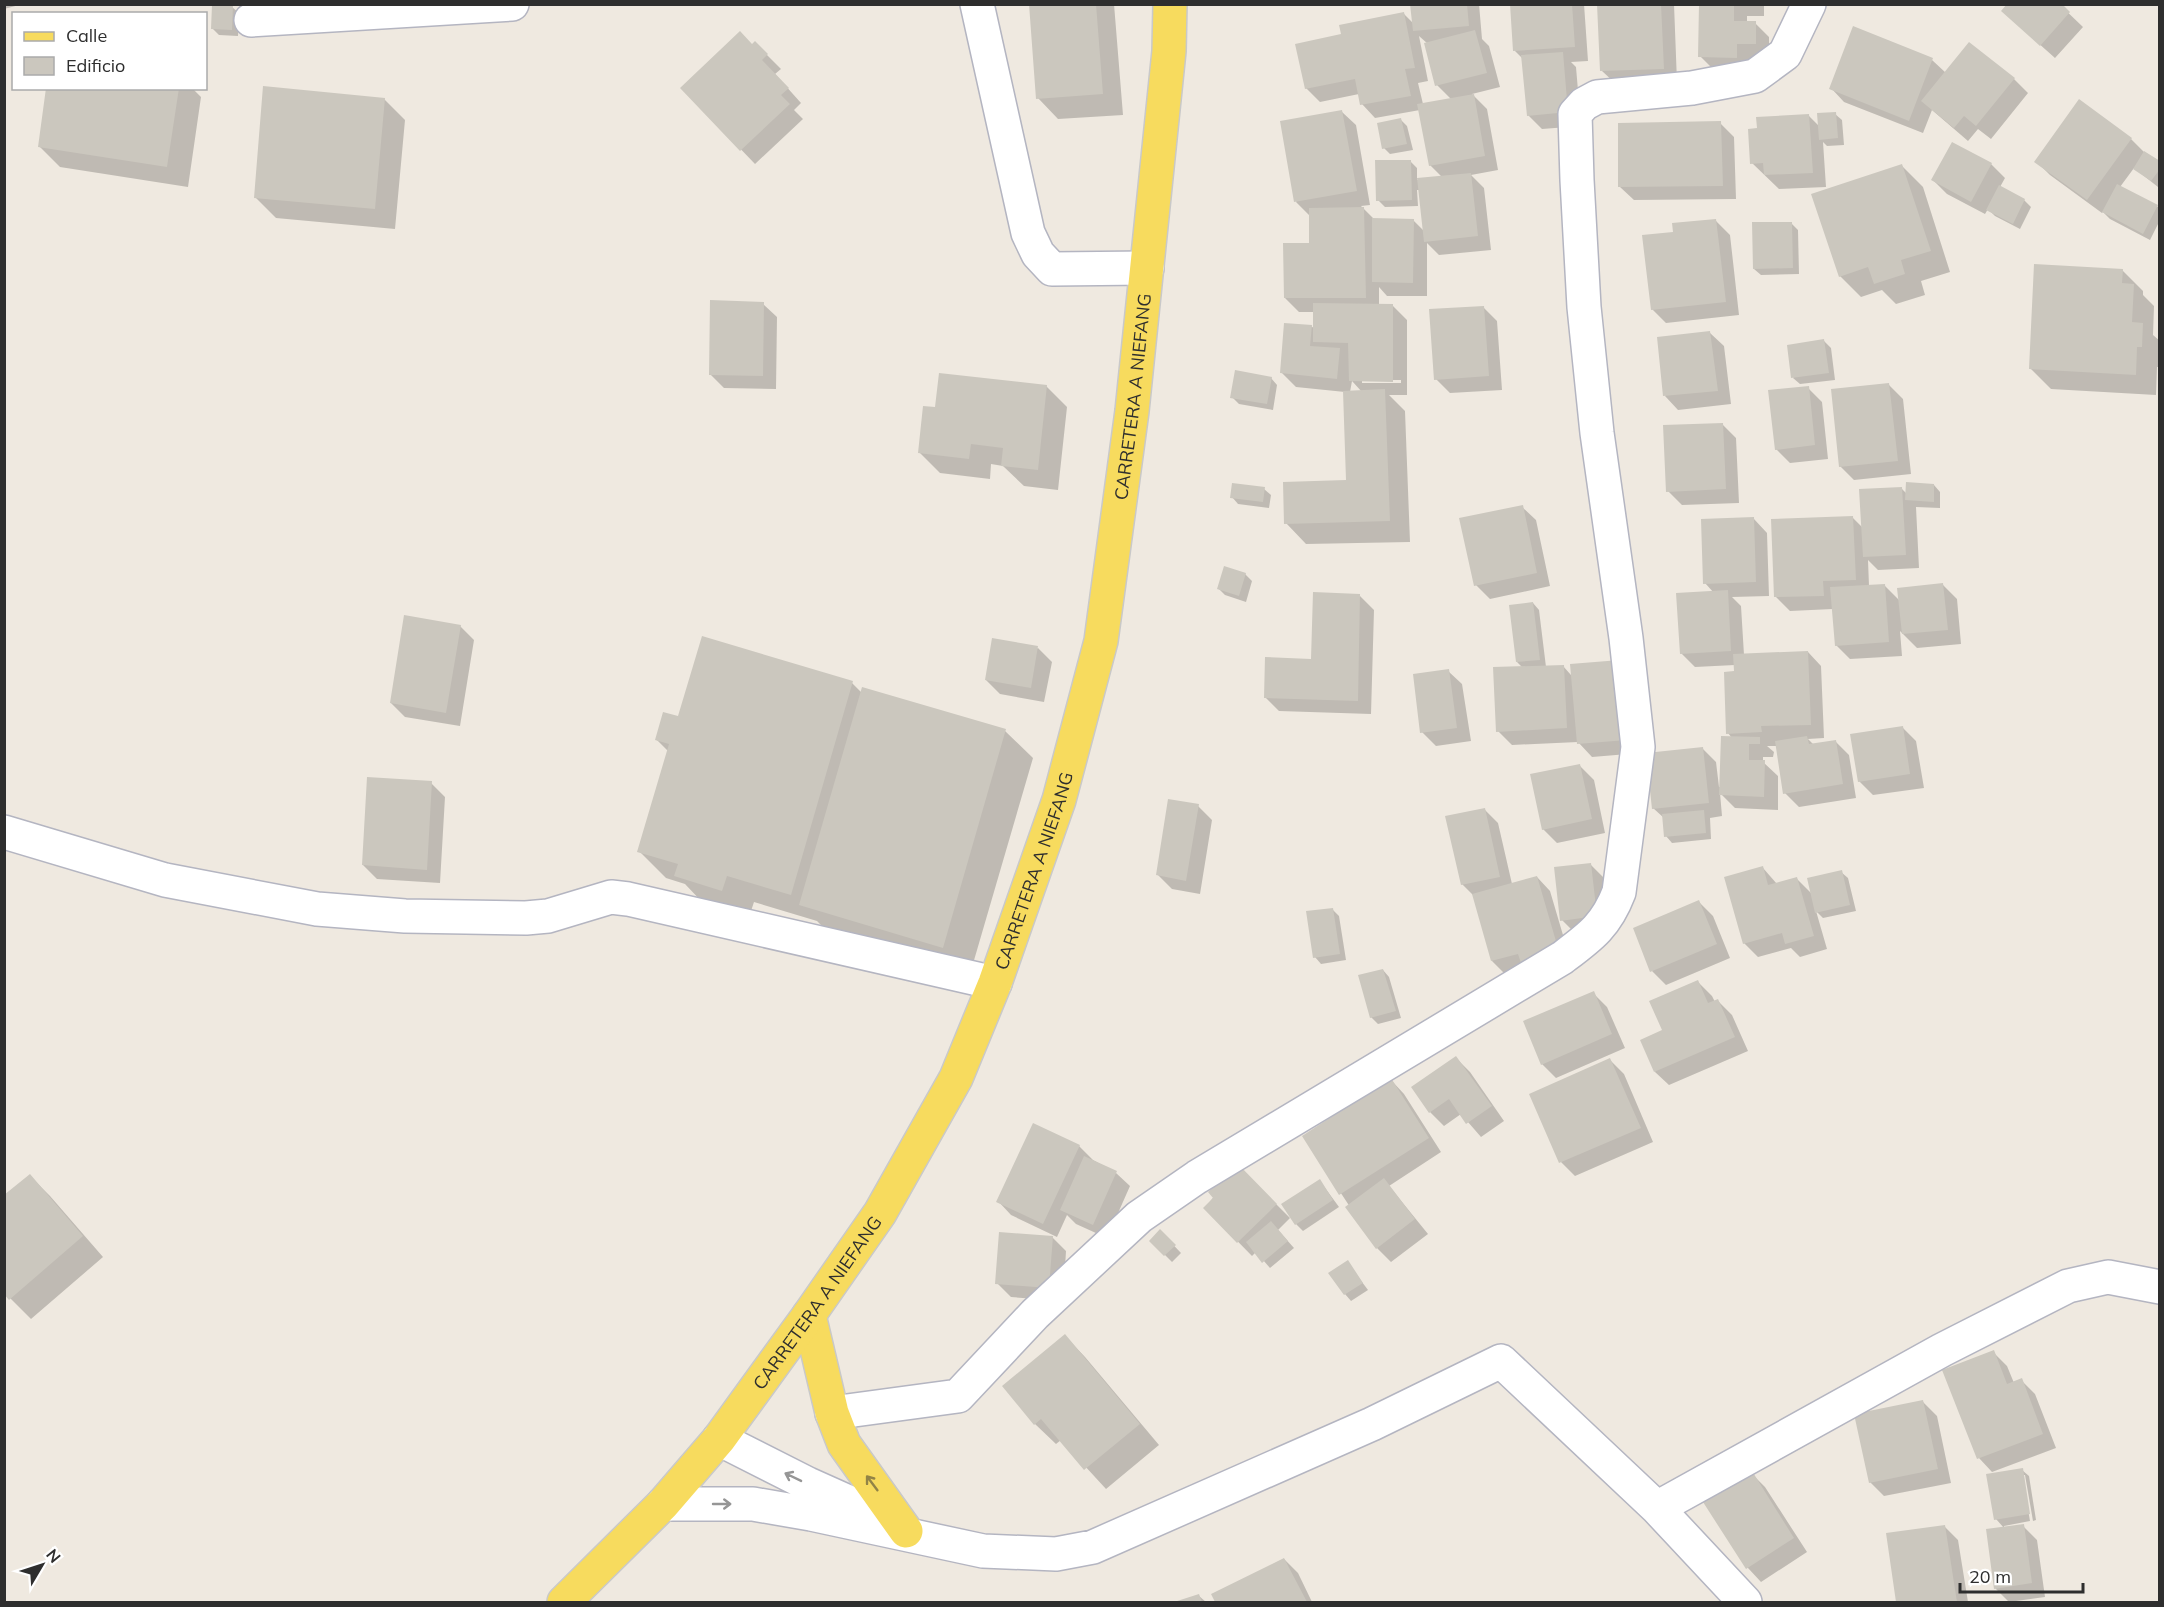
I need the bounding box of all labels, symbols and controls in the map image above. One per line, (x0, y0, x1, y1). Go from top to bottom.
legend (12, 12, 207, 90)
text: Calle (66, 24, 107, 47)
text: Edificio (66, 54, 125, 77)
street label: CARRETERA A NIEFANG (1109, 292, 1156, 501)
street label: CARRETERA A NIEFANG (989, 769, 1077, 973)
street label: CARRETERA A NIEFANG (747, 1211, 886, 1394)
one-way arrow (785, 1471, 803, 1482)
one-way arrow (866, 1475, 879, 1491)
one-way arrow (711, 1498, 731, 1510)
north arrow (12, 1535, 72, 1595)
text: N (42, 1545, 65, 1567)
scale bar (1960, 1556, 2083, 1594)
text: 20 m (1969, 1565, 2011, 1588)

